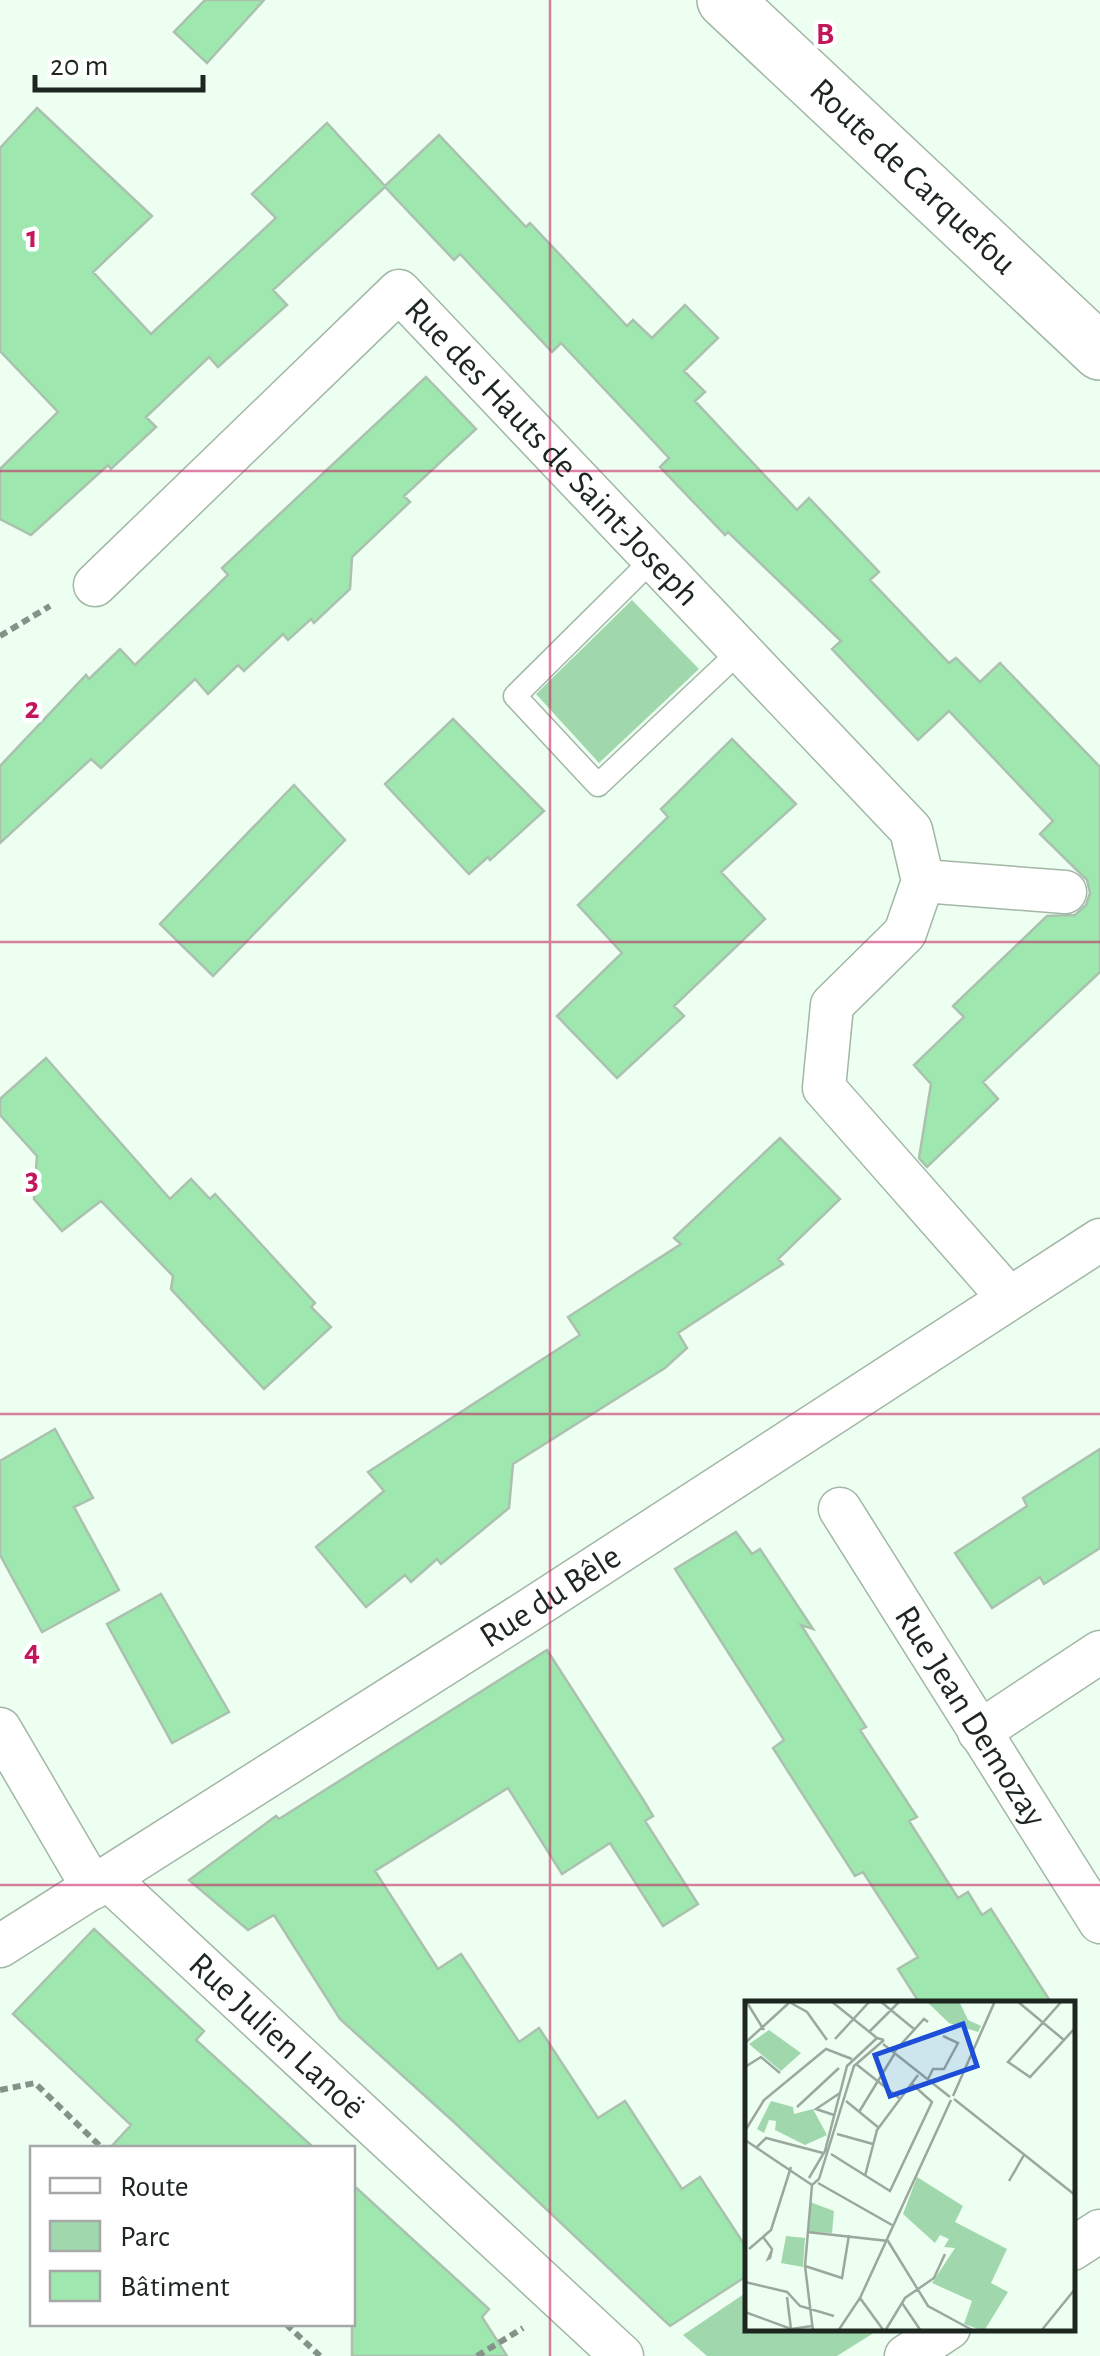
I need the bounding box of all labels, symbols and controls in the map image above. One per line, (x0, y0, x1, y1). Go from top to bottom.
text: B (816, 18, 834, 50)
scale bar (35, 30, 202, 92)
text: 20 m (50, 51, 108, 81)
street label: Route de Carquefou (803, 72, 1023, 281)
text: 1 (26, 221, 38, 253)
street label: Rue des Hauts de Saint-Joseph (398, 291, 706, 613)
text: 2 (24, 692, 40, 724)
text: 3 (25, 1163, 39, 1195)
street label: Rue du Bêle (474, 1538, 627, 1654)
street label: Rue Jean Demozay (888, 1600, 1053, 1833)
text: 4 (24, 1635, 40, 1667)
street label: Rue Julien Lanoë (182, 1946, 372, 2125)
inset map (745, 2001, 1075, 2331)
legend (30, 2146, 355, 2326)
text: Route (120, 2172, 189, 2202)
text: Parc (120, 2222, 170, 2252)
text: Bâtiment (120, 2272, 230, 2302)

